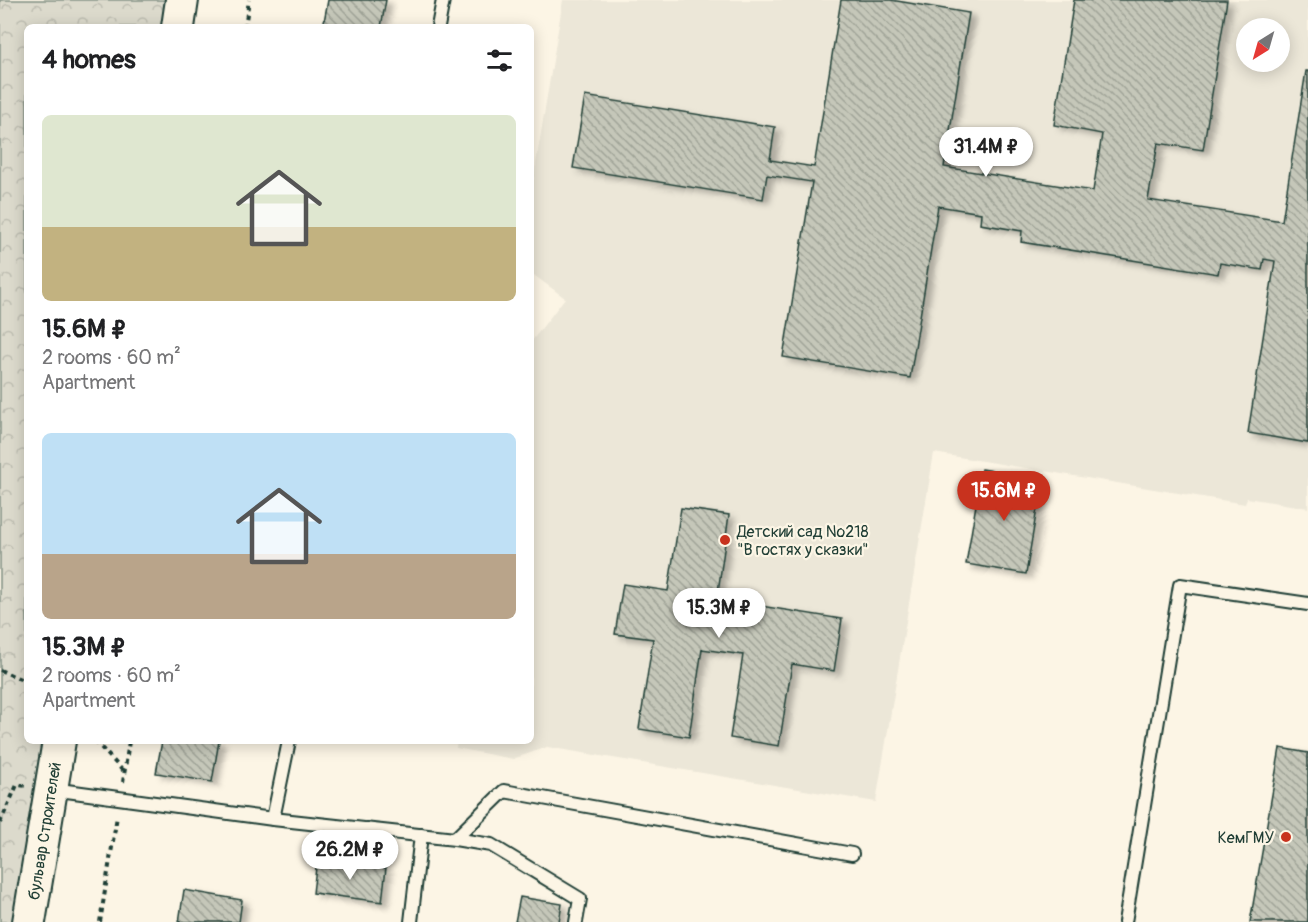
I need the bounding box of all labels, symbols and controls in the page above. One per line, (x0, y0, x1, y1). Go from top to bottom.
north arrow (1236, 18, 1290, 72)
map controls (1236, 18, 1290, 72)
text: 4 homes (42, 44, 136, 76)
icon: filters (483, 44, 516, 77)
pin: 31.4M ₽ (931, 127, 1041, 178)
text: 31.4M ₽ (953, 134, 1019, 159)
icon: home (225, 154, 333, 262)
text: 15.6M ₽ (42, 313, 127, 345)
text: 2 rooms · 60 m² (42, 345, 181, 370)
text: Apartment (42, 370, 135, 395)
pin: 15.6M ₽ (949, 471, 1059, 522)
icon: home (225, 472, 333, 580)
text: 15.6M ₽ (971, 478, 1037, 503)
place label: Детский сад №218 "В гостях у сказки" (736, 522, 869, 560)
marker: Детский сад №218 "В гостях у сказки" (718, 533, 732, 547)
pin: 15.3M ₽ (664, 588, 774, 639)
text: 15.3M ₽ (687, 595, 751, 620)
text: 15.3M ₽ (42, 631, 126, 663)
text: 2 rooms · 60 m² (42, 663, 181, 688)
text: Apartment (42, 688, 135, 713)
street label: бульвар Строителей (24, 761, 66, 901)
place label: КемГМУ (1218, 828, 1274, 848)
pin: 26.2M ₽ (295, 830, 405, 881)
marker: КемГМУ (1279, 830, 1293, 844)
text: 26.2M ₽ (315, 837, 385, 862)

